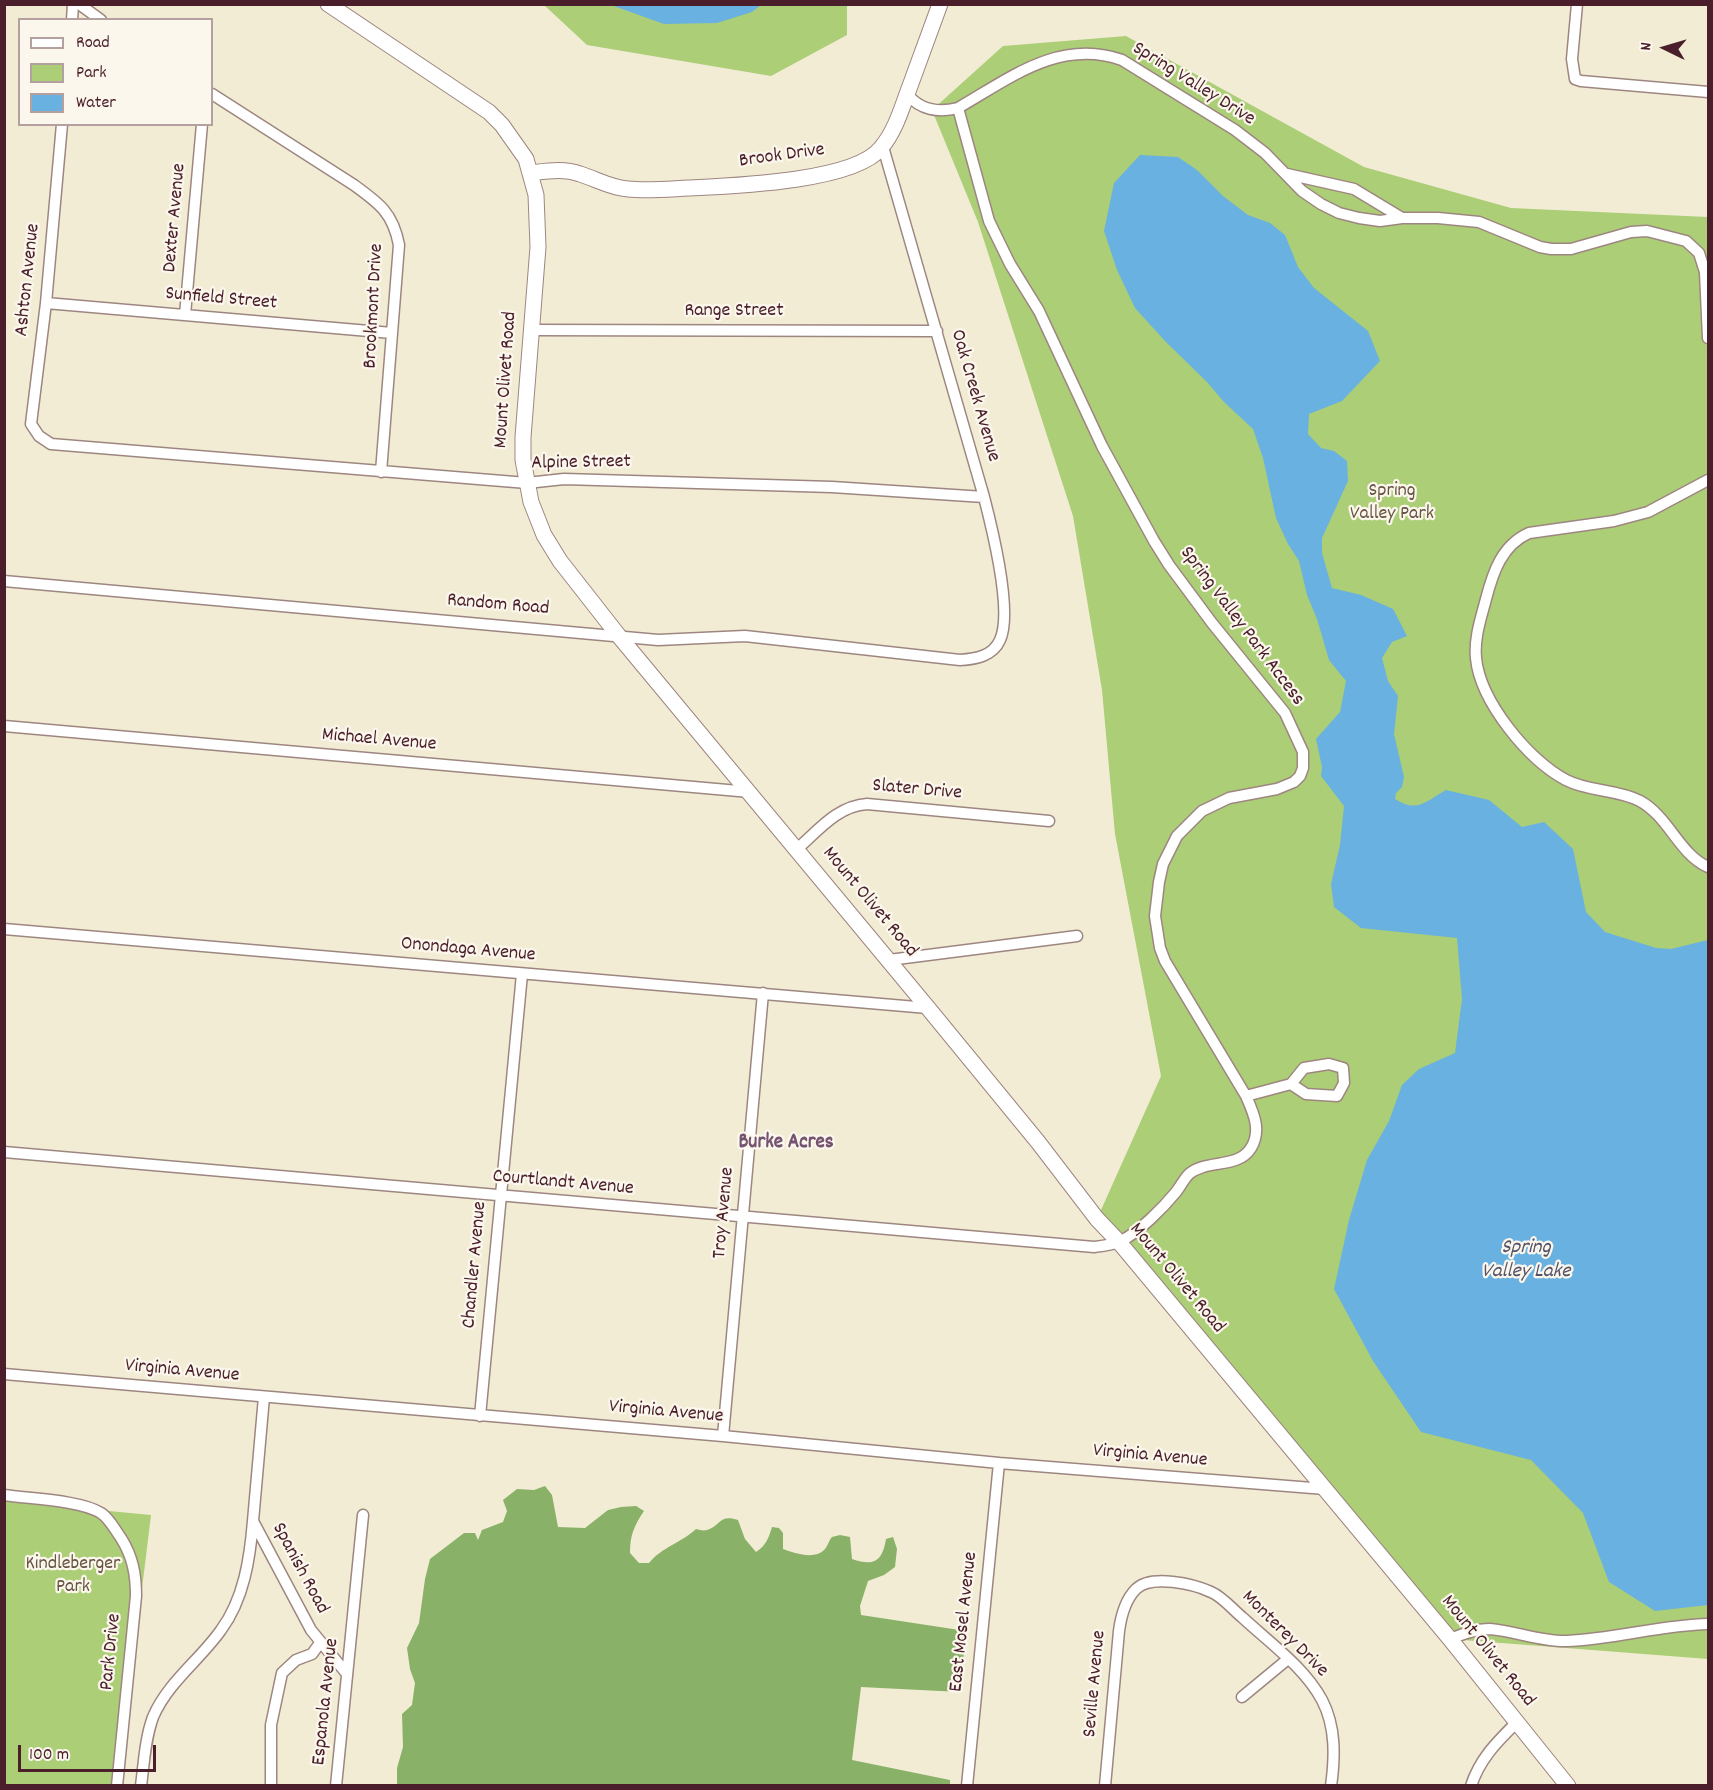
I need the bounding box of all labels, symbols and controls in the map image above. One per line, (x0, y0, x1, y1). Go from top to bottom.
legend (18, 18, 213, 126)
north arrow (1635, 18, 1695, 78)
text: Road (76, 31, 110, 56)
street label: Spring Valley Drive (1127, 38, 1259, 132)
text: N (1635, 41, 1658, 51)
text: Park (76, 61, 107, 86)
text: Water (76, 91, 116, 116)
street label: Brook Drive (738, 139, 826, 175)
street label: Dexter Avenue (159, 162, 193, 274)
street label: Ashton Avenue (11, 222, 47, 338)
street label: Brookmont Drive (360, 243, 390, 369)
street label: Sunfield Street (164, 283, 278, 317)
street label: Range Street (684, 300, 784, 324)
street label: Mount Olivet Road (490, 311, 524, 449)
street label: Oak Creek Avenue (944, 327, 1004, 465)
street label: Alpine Street (531, 451, 631, 477)
park label: Spring Valley Park (1350, 480, 1434, 527)
street label: Spring Valley Park Access (1173, 543, 1309, 711)
street label: Random Road (446, 590, 550, 622)
street label: Michael Avenue (321, 724, 437, 758)
street label: Slater Drive (871, 775, 963, 807)
street label: Mount Olivet Road (816, 843, 922, 963)
street label: Onondaga Avenue (400, 933, 536, 969)
district label: Burke Acres (738, 1131, 834, 1157)
street label: Courtlandt Avenue (491, 1166, 635, 1202)
street label: Troy Avenue (709, 1166, 741, 1260)
street label: Chandler Avenue (458, 1201, 494, 1329)
street label: Mount Olivet Road (1123, 1219, 1229, 1339)
water label: Spring Valley Lake (1482, 1236, 1570, 1286)
street label: Virginia Avenue (124, 1355, 240, 1389)
street label: Virginia Avenue (608, 1396, 724, 1430)
street label: Virginia Avenue (1092, 1440, 1208, 1474)
street label: Spanish Road (265, 1519, 333, 1619)
street label: East Mosel Avenue (946, 1551, 984, 1693)
park label: Kindleberger Park (26, 1553, 120, 1600)
street label: Monterey Drive (1235, 1586, 1333, 1684)
street label: Mount Olivet Road (1435, 1591, 1539, 1713)
street label: Park Drive (96, 1612, 128, 1692)
street label: Seville Avenue (1079, 1630, 1113, 1738)
street label: Espanola Avenue (308, 1637, 346, 1767)
scale bar (21, 1733, 159, 1771)
text: 100 m (29, 1743, 69, 1768)

